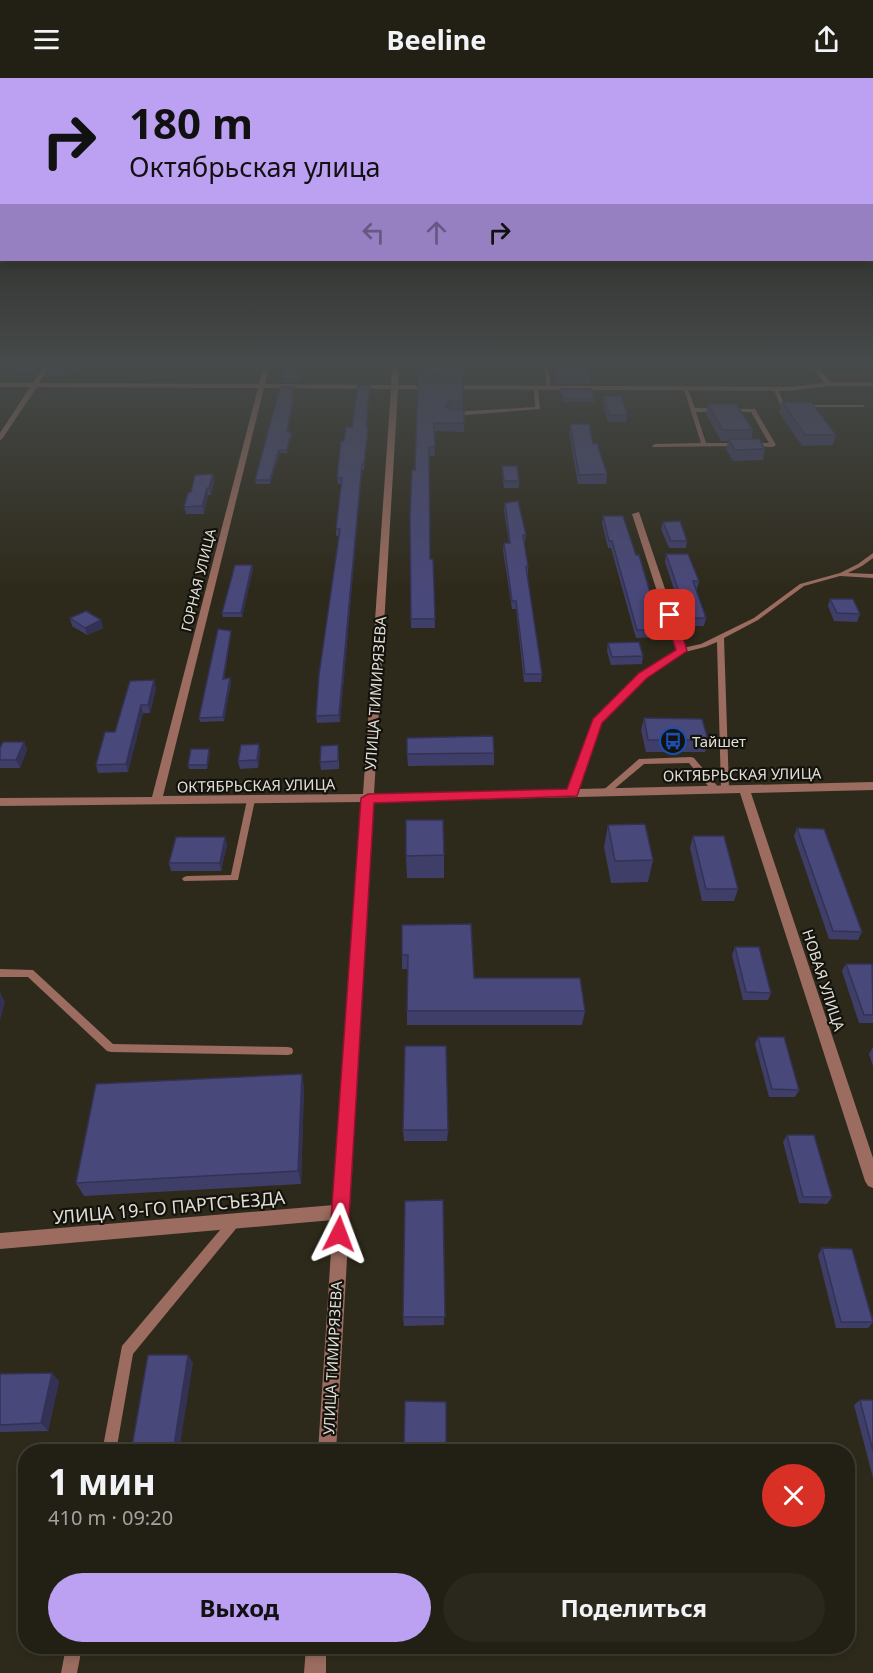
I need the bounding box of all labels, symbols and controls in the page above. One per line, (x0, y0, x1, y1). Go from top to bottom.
text: Beeline (387, 21, 486, 58)
icon: menu (30, 23, 63, 56)
icon: share (810, 23, 843, 56)
text: 180 m (129, 94, 253, 151)
icon: right (30, 102, 108, 180)
text: Октябрьская улица (129, 148, 381, 185)
icon: left (357, 216, 390, 249)
icon: ahead (420, 216, 453, 249)
icon: right (483, 216, 516, 249)
street label: ГОРНАЯ УЛИЦА (176, 527, 220, 633)
pin (644, 589, 695, 640)
icon: arrive (653, 598, 686, 631)
street label: УЛИЦА ТИМИРЯЗЕВА (360, 615, 390, 770)
bus stop icon: Тайшет (658, 726, 688, 756)
place label: Тайшет (692, 731, 746, 751)
street label: ОКТЯБРЬСКАЯ УЛИЦА (663, 763, 822, 785)
street label: ОКТЯБРЬСКАЯ УЛИЦА (177, 774, 336, 796)
street label: НОВАЯ УЛИЦА (798, 927, 850, 1034)
street label: УЛИЦА 19-ГО ПАРТСЪЕЗДА (52, 1185, 286, 1229)
position arrow (307, 1202, 371, 1266)
street label: УЛИЦА ТИМИРЯЗЕВА (318, 1280, 346, 1435)
text: 1 мин (48, 1457, 156, 1506)
button: close (762, 1464, 825, 1527)
text: 410 m · 09:20 (48, 1504, 173, 1531)
button: Выход (48, 1573, 431, 1642)
button: Поделиться (443, 1573, 825, 1642)

